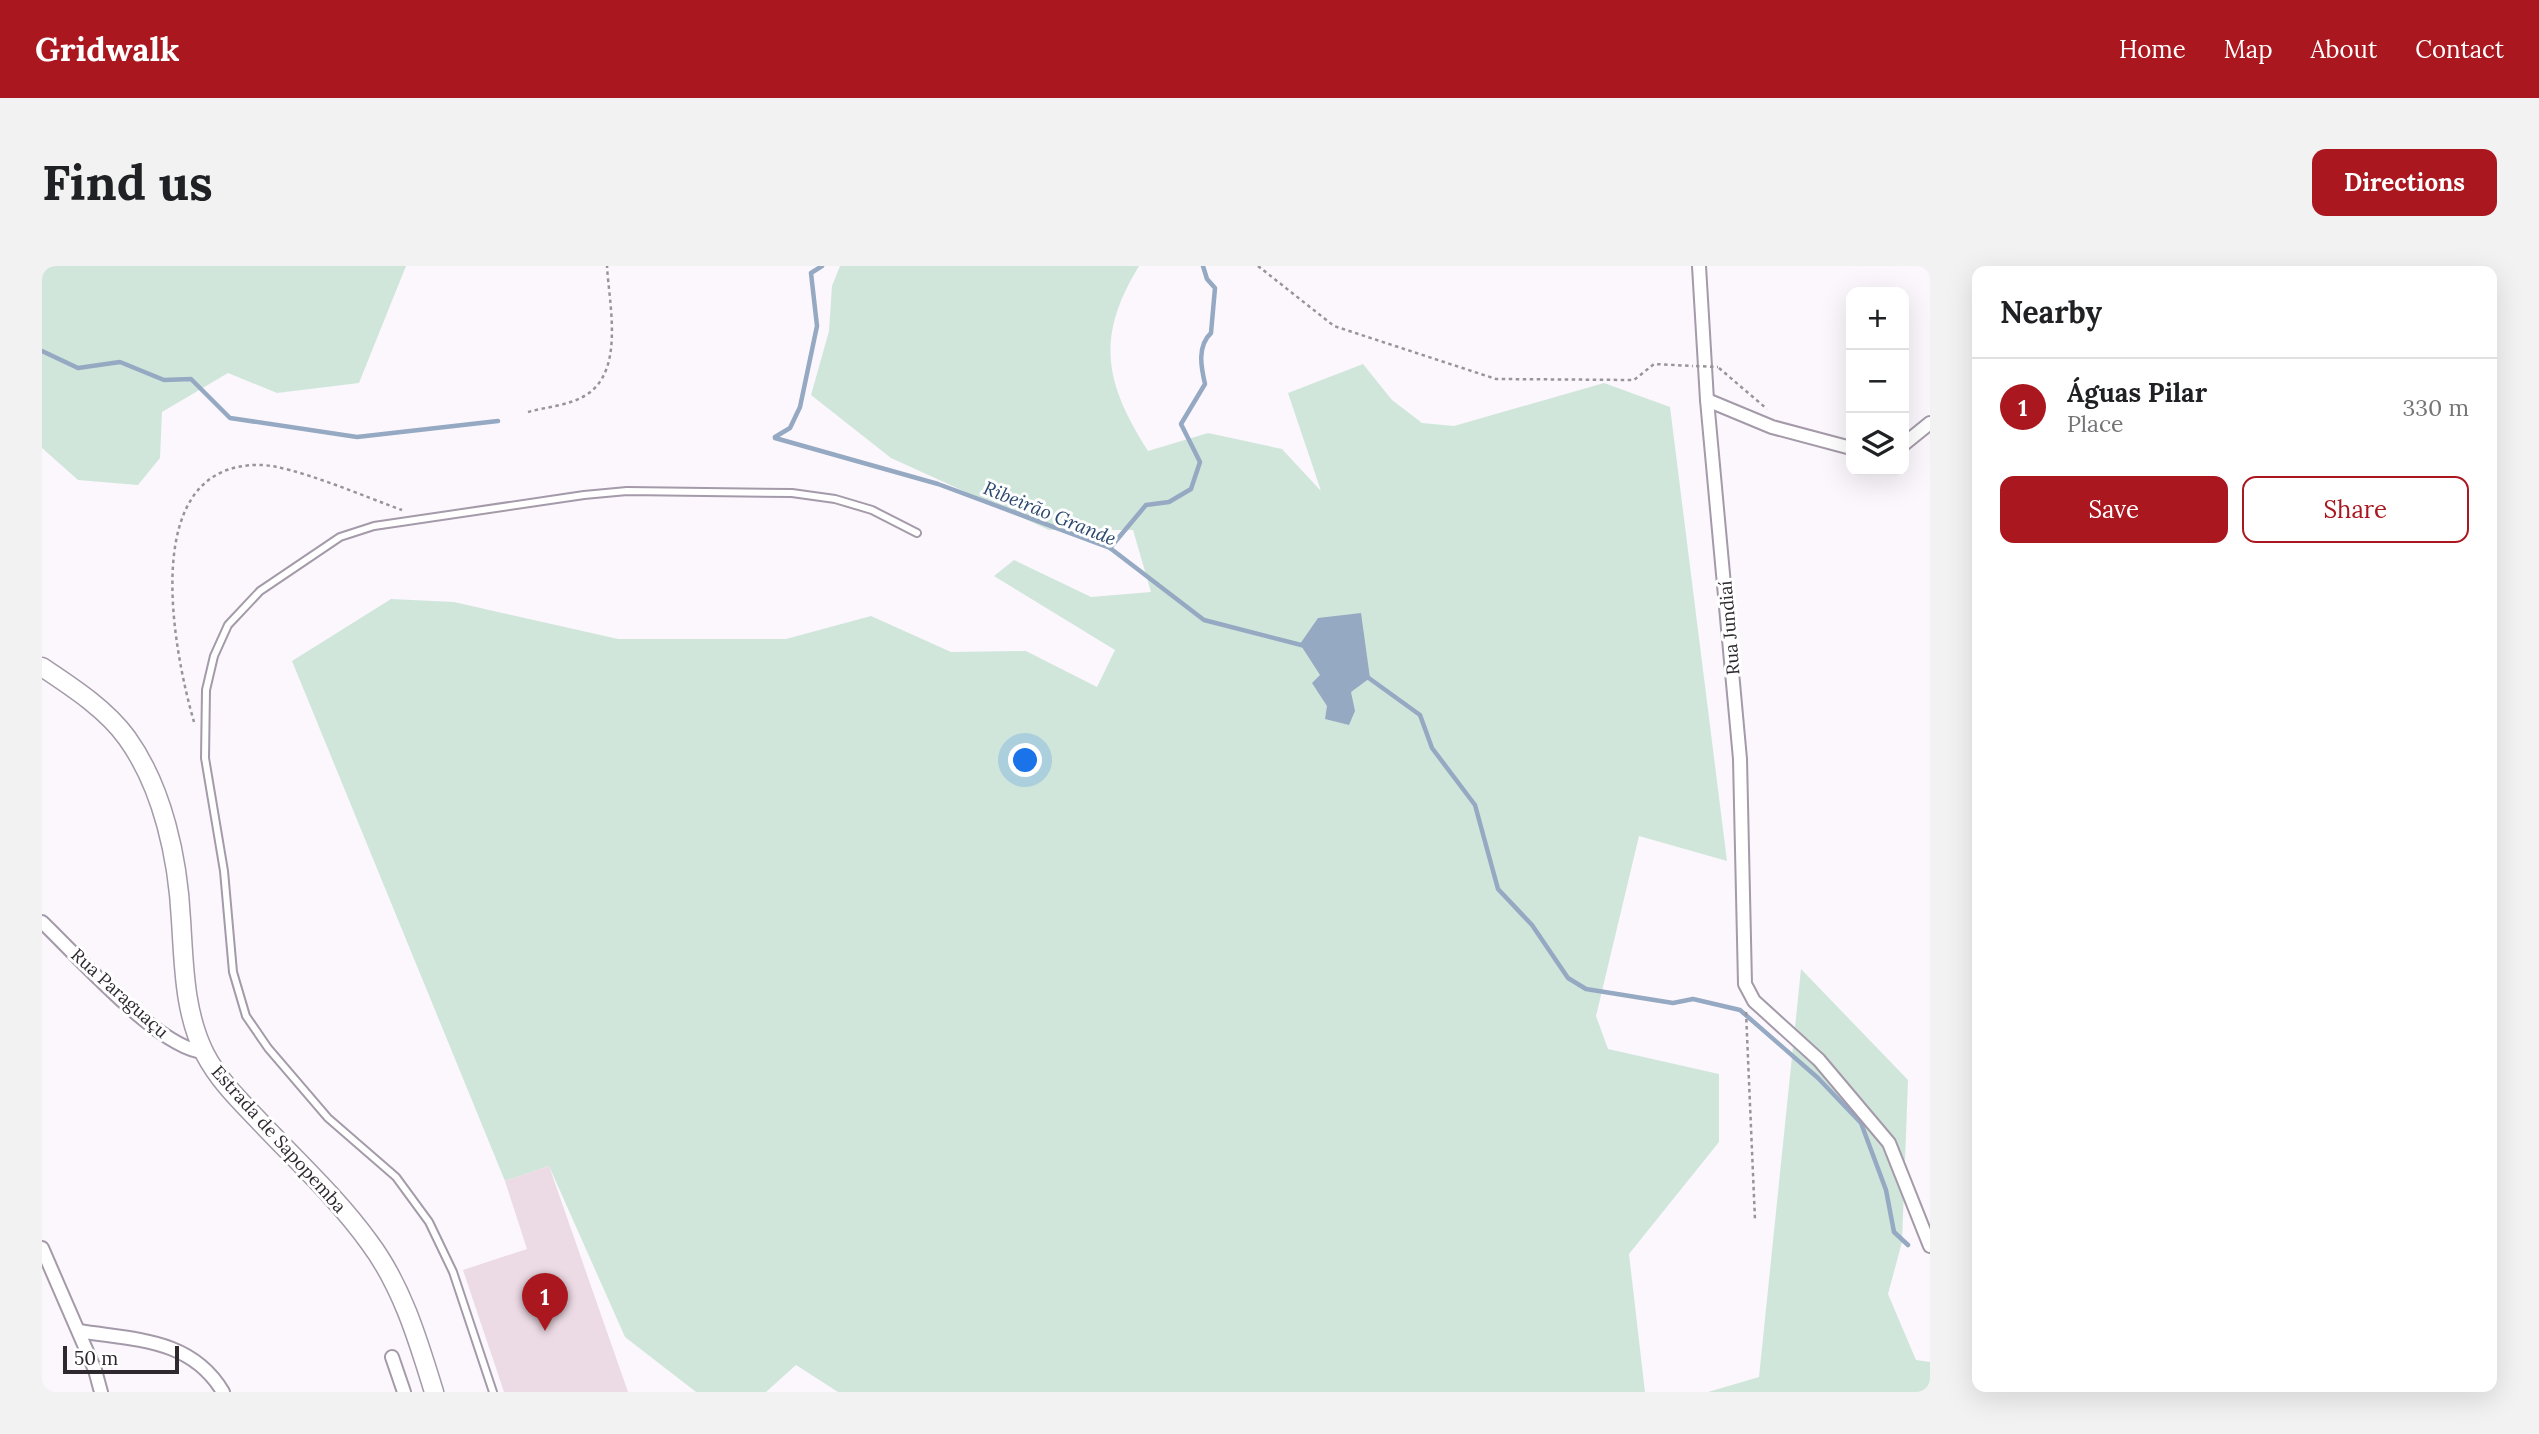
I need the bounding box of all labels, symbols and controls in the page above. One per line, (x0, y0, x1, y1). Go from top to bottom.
text: Gridwalk (35, 28, 180, 70)
text: Home (2119, 34, 2186, 65)
text: Map (2224, 34, 2273, 65)
text: About (2311, 34, 2377, 65)
text: Contact (2415, 34, 2504, 65)
button: Directions (2312, 149, 2497, 216)
text: Find us (42, 151, 213, 213)
map controls (1846, 287, 1909, 476)
button: + (1846, 287, 1909, 350)
text: Nearby (2000, 293, 2102, 331)
button: − (1846, 350, 1909, 413)
text: Águas Pilar (2067, 376, 2207, 409)
text: 1 (2018, 393, 2028, 422)
text: 330 m (2402, 393, 2469, 422)
text: Place (2067, 409, 2124, 438)
button: layers (1846, 413, 1909, 476)
water label: Ribeirão Grande (980, 475, 1120, 551)
button: Save (2000, 476, 2228, 543)
button: Share (2242, 476, 2469, 543)
street label: Rua Jundiaí (1713, 580, 1745, 676)
your location (1008, 743, 1042, 777)
street label: Rua Paraguaçu (66, 943, 174, 1043)
street label: Estrada de Sapopemba (207, 1060, 351, 1218)
pin: 1 (522, 1273, 568, 1331)
scale bar (63, 1343, 178, 1375)
text: 50 m (74, 1346, 118, 1370)

